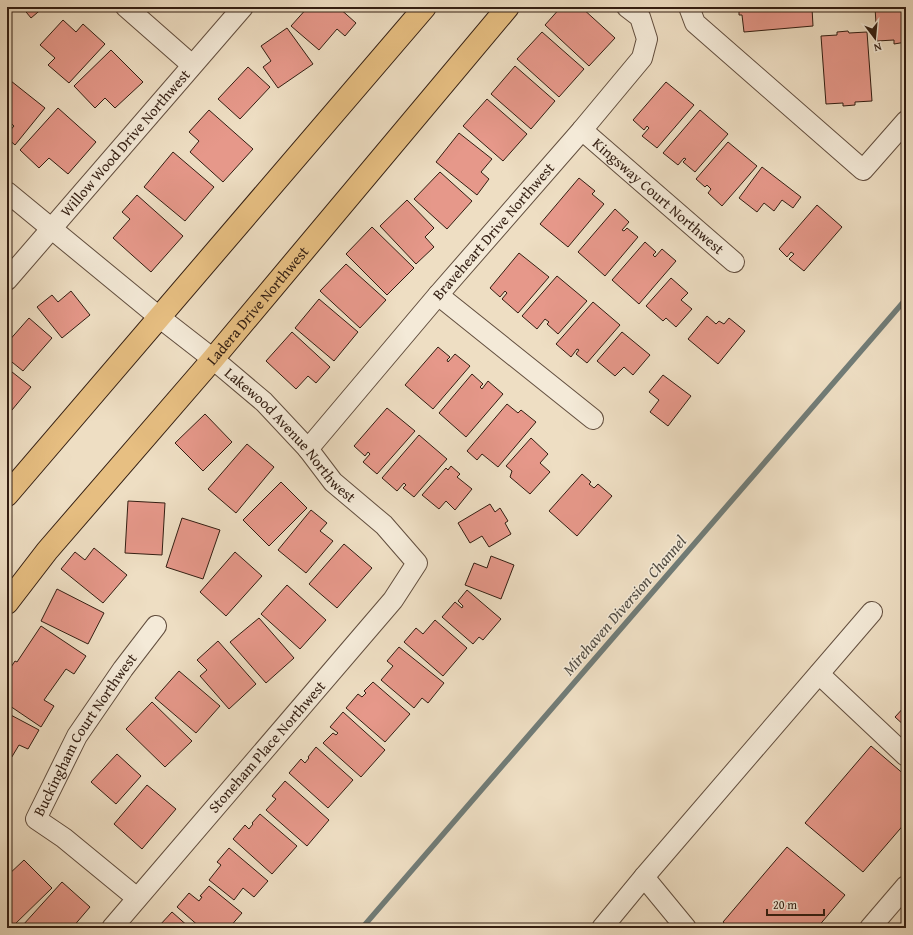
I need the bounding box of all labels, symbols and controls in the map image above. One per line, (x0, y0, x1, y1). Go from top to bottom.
north arrow (855, 18, 895, 58)
text: N (871, 39, 883, 56)
street label: Willow Wood Drive Northwest (55, 64, 195, 221)
street label: Kingsway Court Northwest (588, 133, 729, 259)
street label: Braveheart Drive Northwest (427, 157, 559, 304)
street label: Ladera Drive Northwest (201, 241, 314, 369)
street label: Lakewood Avenue Northwest (220, 362, 361, 508)
water label: Mirehaven Diversion Channel (556, 530, 692, 680)
street label: Buckingham Court Northwest (28, 648, 142, 820)
street label: Stoneham Place Northwest (203, 675, 330, 817)
scale bar (767, 891, 824, 917)
text: 20 m (773, 896, 797, 913)

